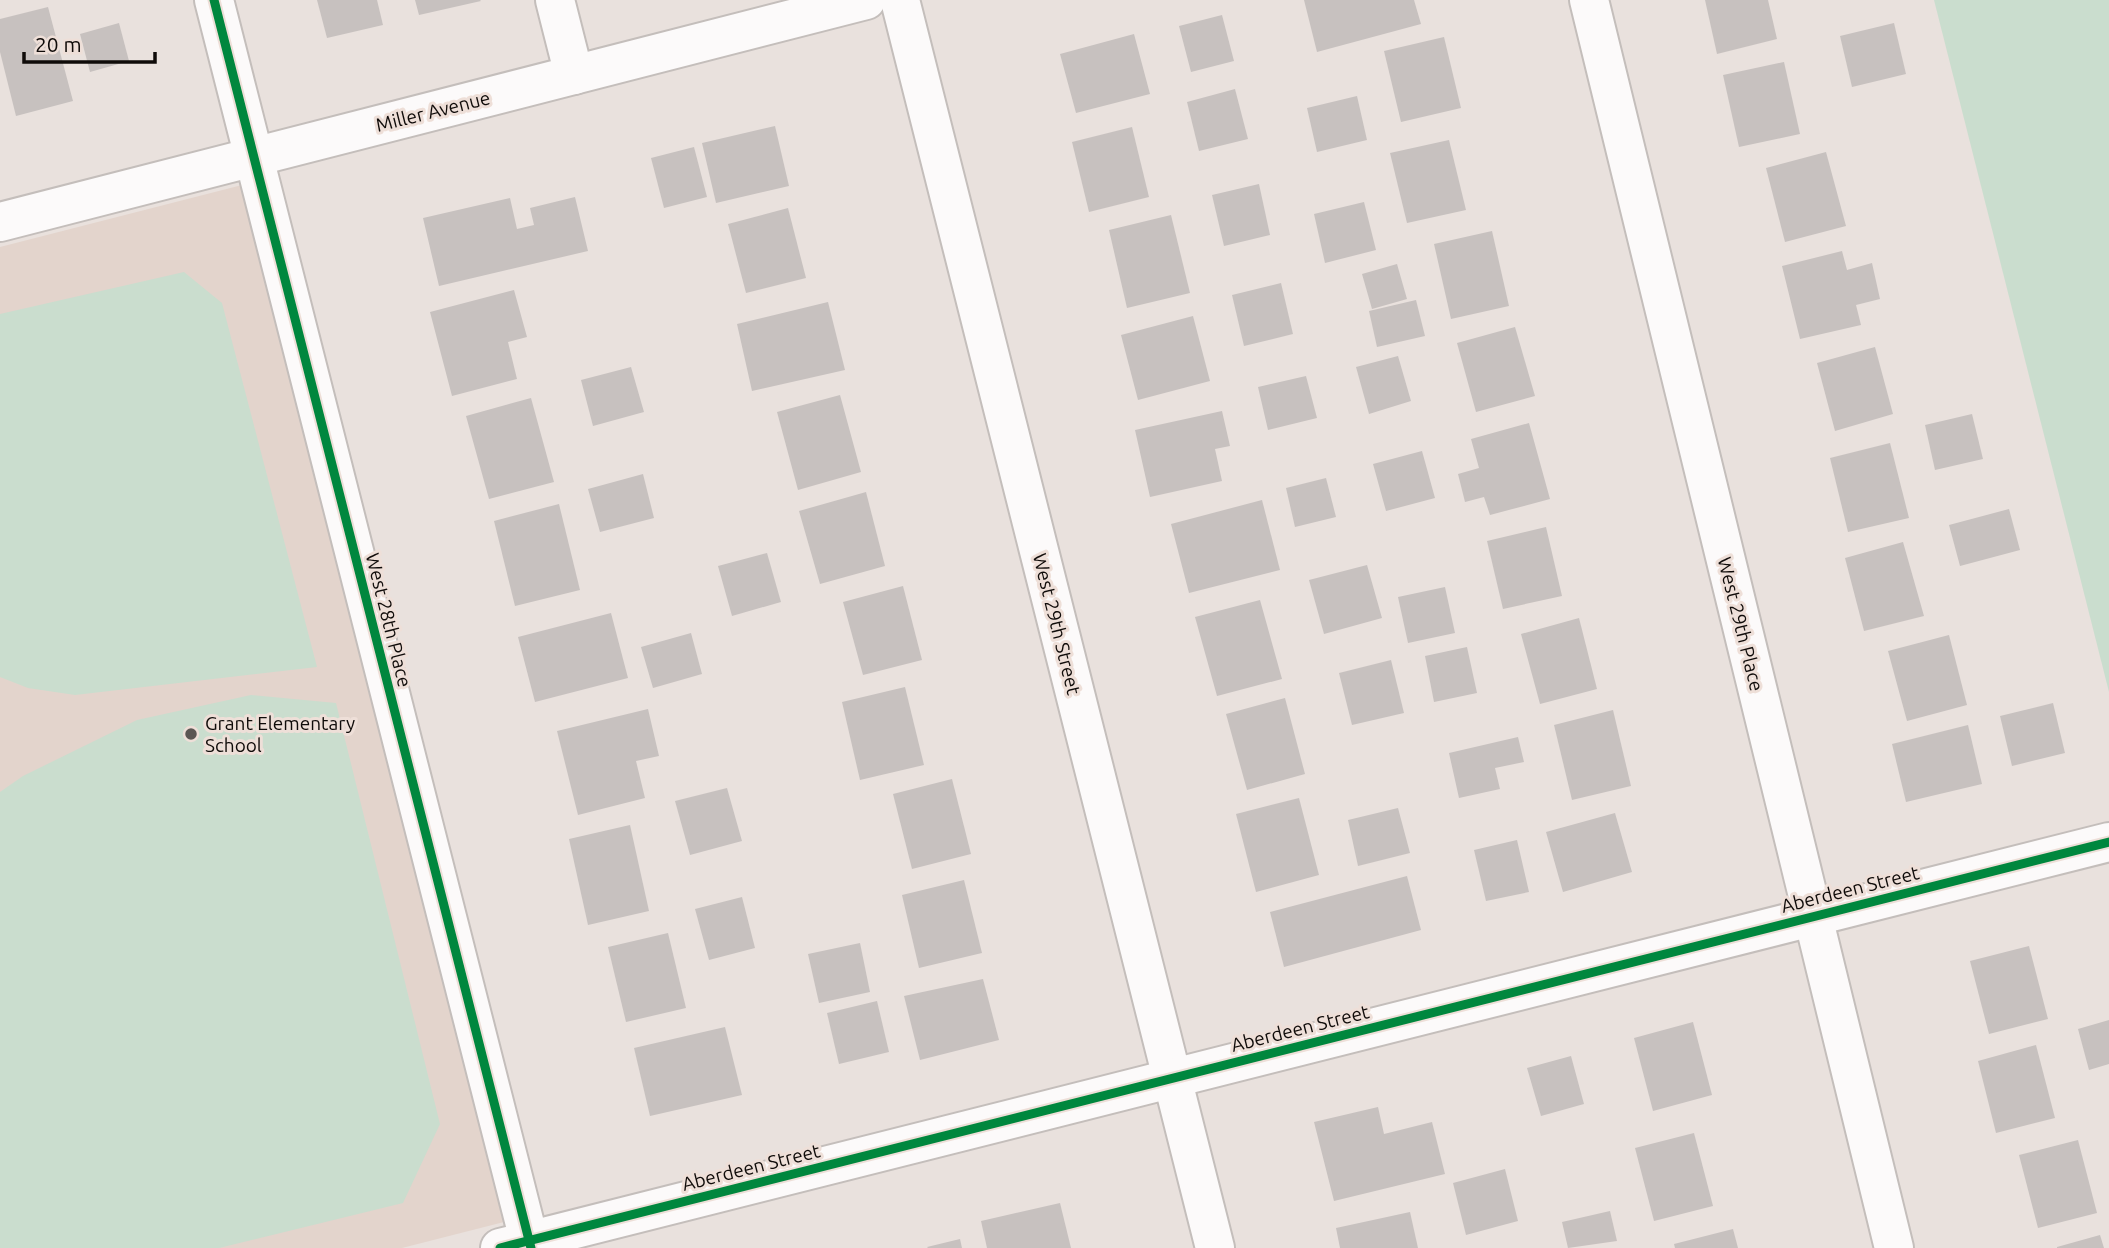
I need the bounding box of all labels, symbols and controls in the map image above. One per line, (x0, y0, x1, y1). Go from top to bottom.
scale bar (24, 21, 156, 65)
text: 20 m (35, 32, 82, 56)
street label: Miller Avenue (374, 86, 492, 136)
street label: West 28th Place (362, 551, 416, 689)
street label: West 29th Street (1029, 551, 1085, 698)
street label: West 29th Place (1714, 555, 1768, 693)
place label: Grant Elementary School (205, 712, 355, 756)
marker: Grant Elementary School (183, 726, 199, 742)
street label: Aberdeen Street (1779, 861, 1922, 917)
street label: Aberdeen Street (1229, 1000, 1372, 1056)
street label: Aberdeen Street (680, 1139, 823, 1195)

